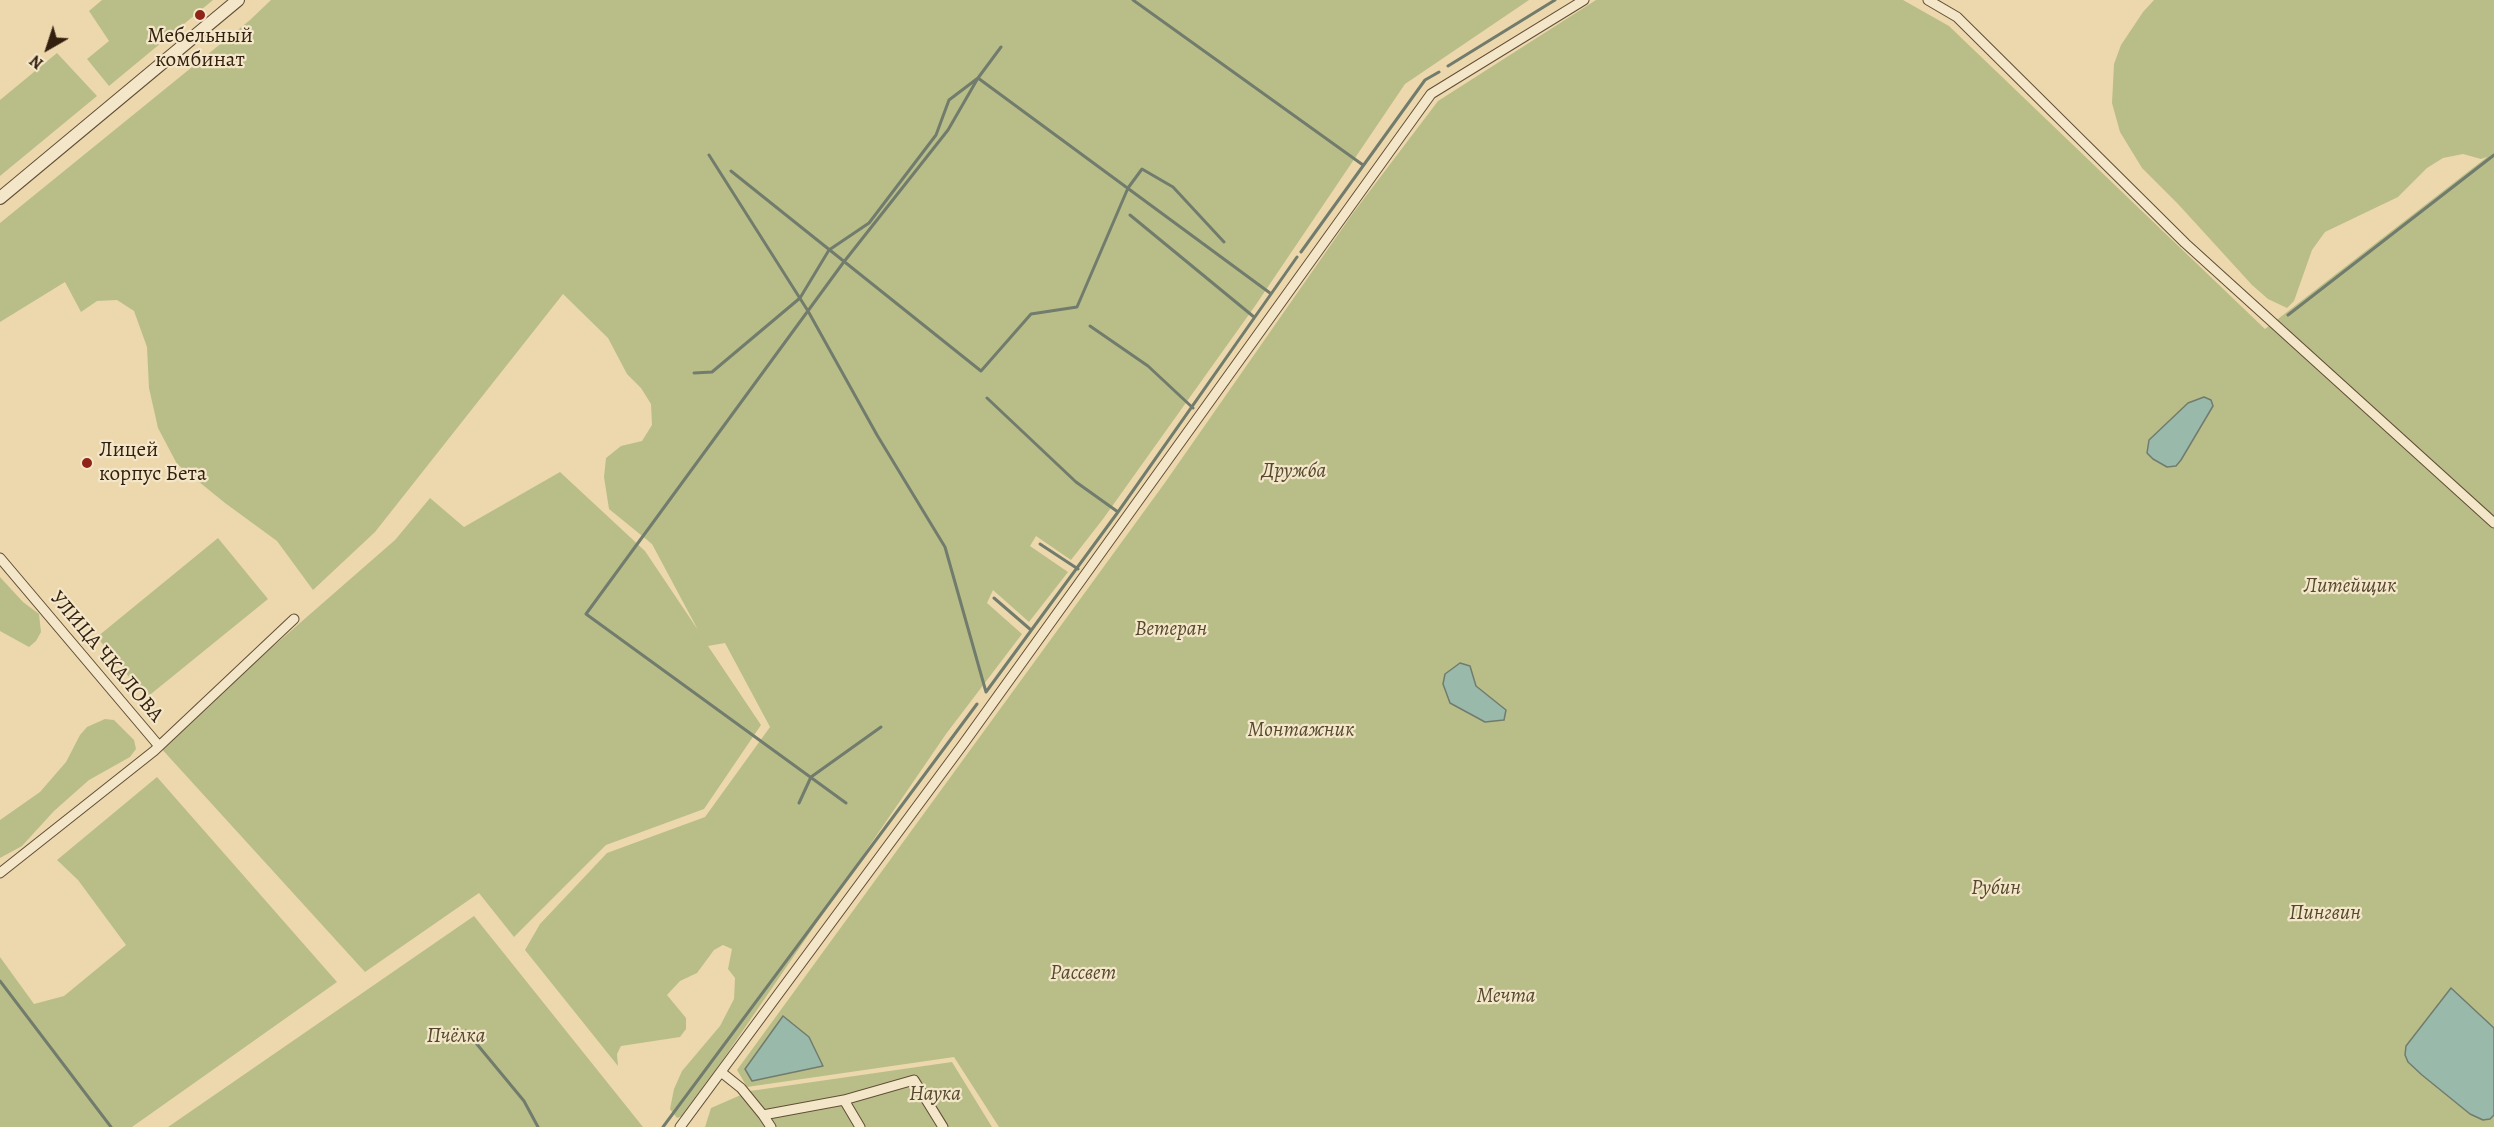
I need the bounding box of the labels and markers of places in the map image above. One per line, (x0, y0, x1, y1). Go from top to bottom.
marker: Мебельный комбинат (193, 8, 207, 22)
place label: Мебельный комбинат (147, 24, 253, 74)
place label: Лицей корпус Бета (99, 438, 207, 488)
marker: Лицей корпус Бета (80, 456, 94, 470)

